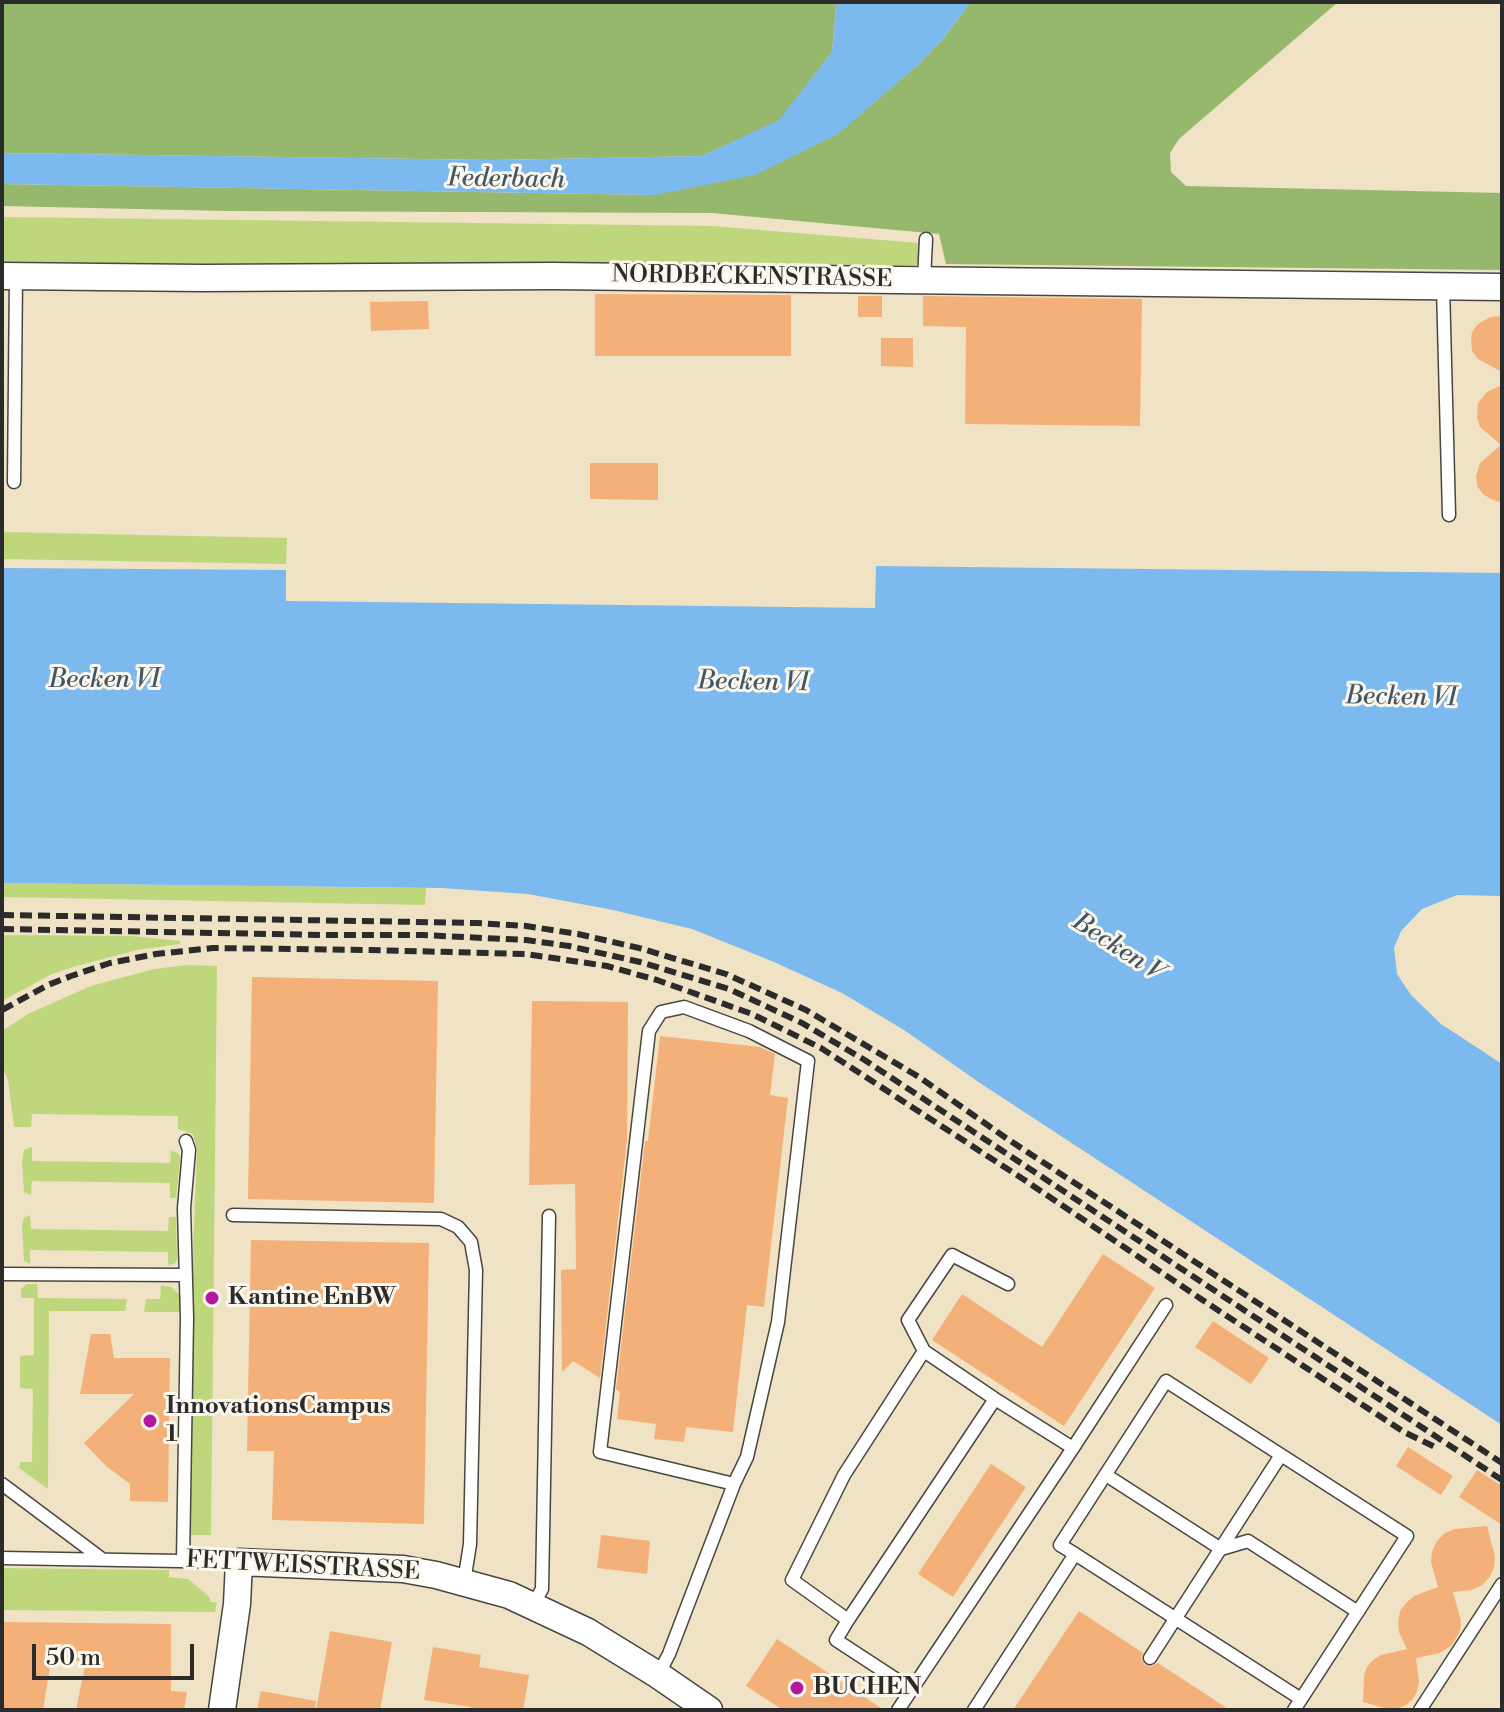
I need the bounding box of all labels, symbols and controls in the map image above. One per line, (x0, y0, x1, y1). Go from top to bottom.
water label: Federbach (447, 163, 565, 197)
street label: NORDBECKENSTRASSE (611, 261, 893, 295)
water label: Becken VI (48, 665, 160, 697)
water label: Becken VI (697, 666, 809, 700)
water label: Becken VI (1345, 681, 1457, 715)
water label: Becken V (1066, 907, 1168, 989)
place label: Kantine EnBW (228, 1284, 396, 1312)
marker: Kantine EnBW (203, 1289, 221, 1307)
place label: InnovationsCampus 1 (166, 1393, 391, 1449)
marker: InnovationsCampus 1 (141, 1412, 159, 1430)
street label: FETTWEISSTRASSE (185, 1546, 421, 1588)
scale bar (36, 1628, 198, 1678)
text: 50 m (46, 1643, 101, 1673)
place label: BUCHEN (813, 1674, 921, 1702)
marker: BUCHEN (788, 1679, 806, 1697)

